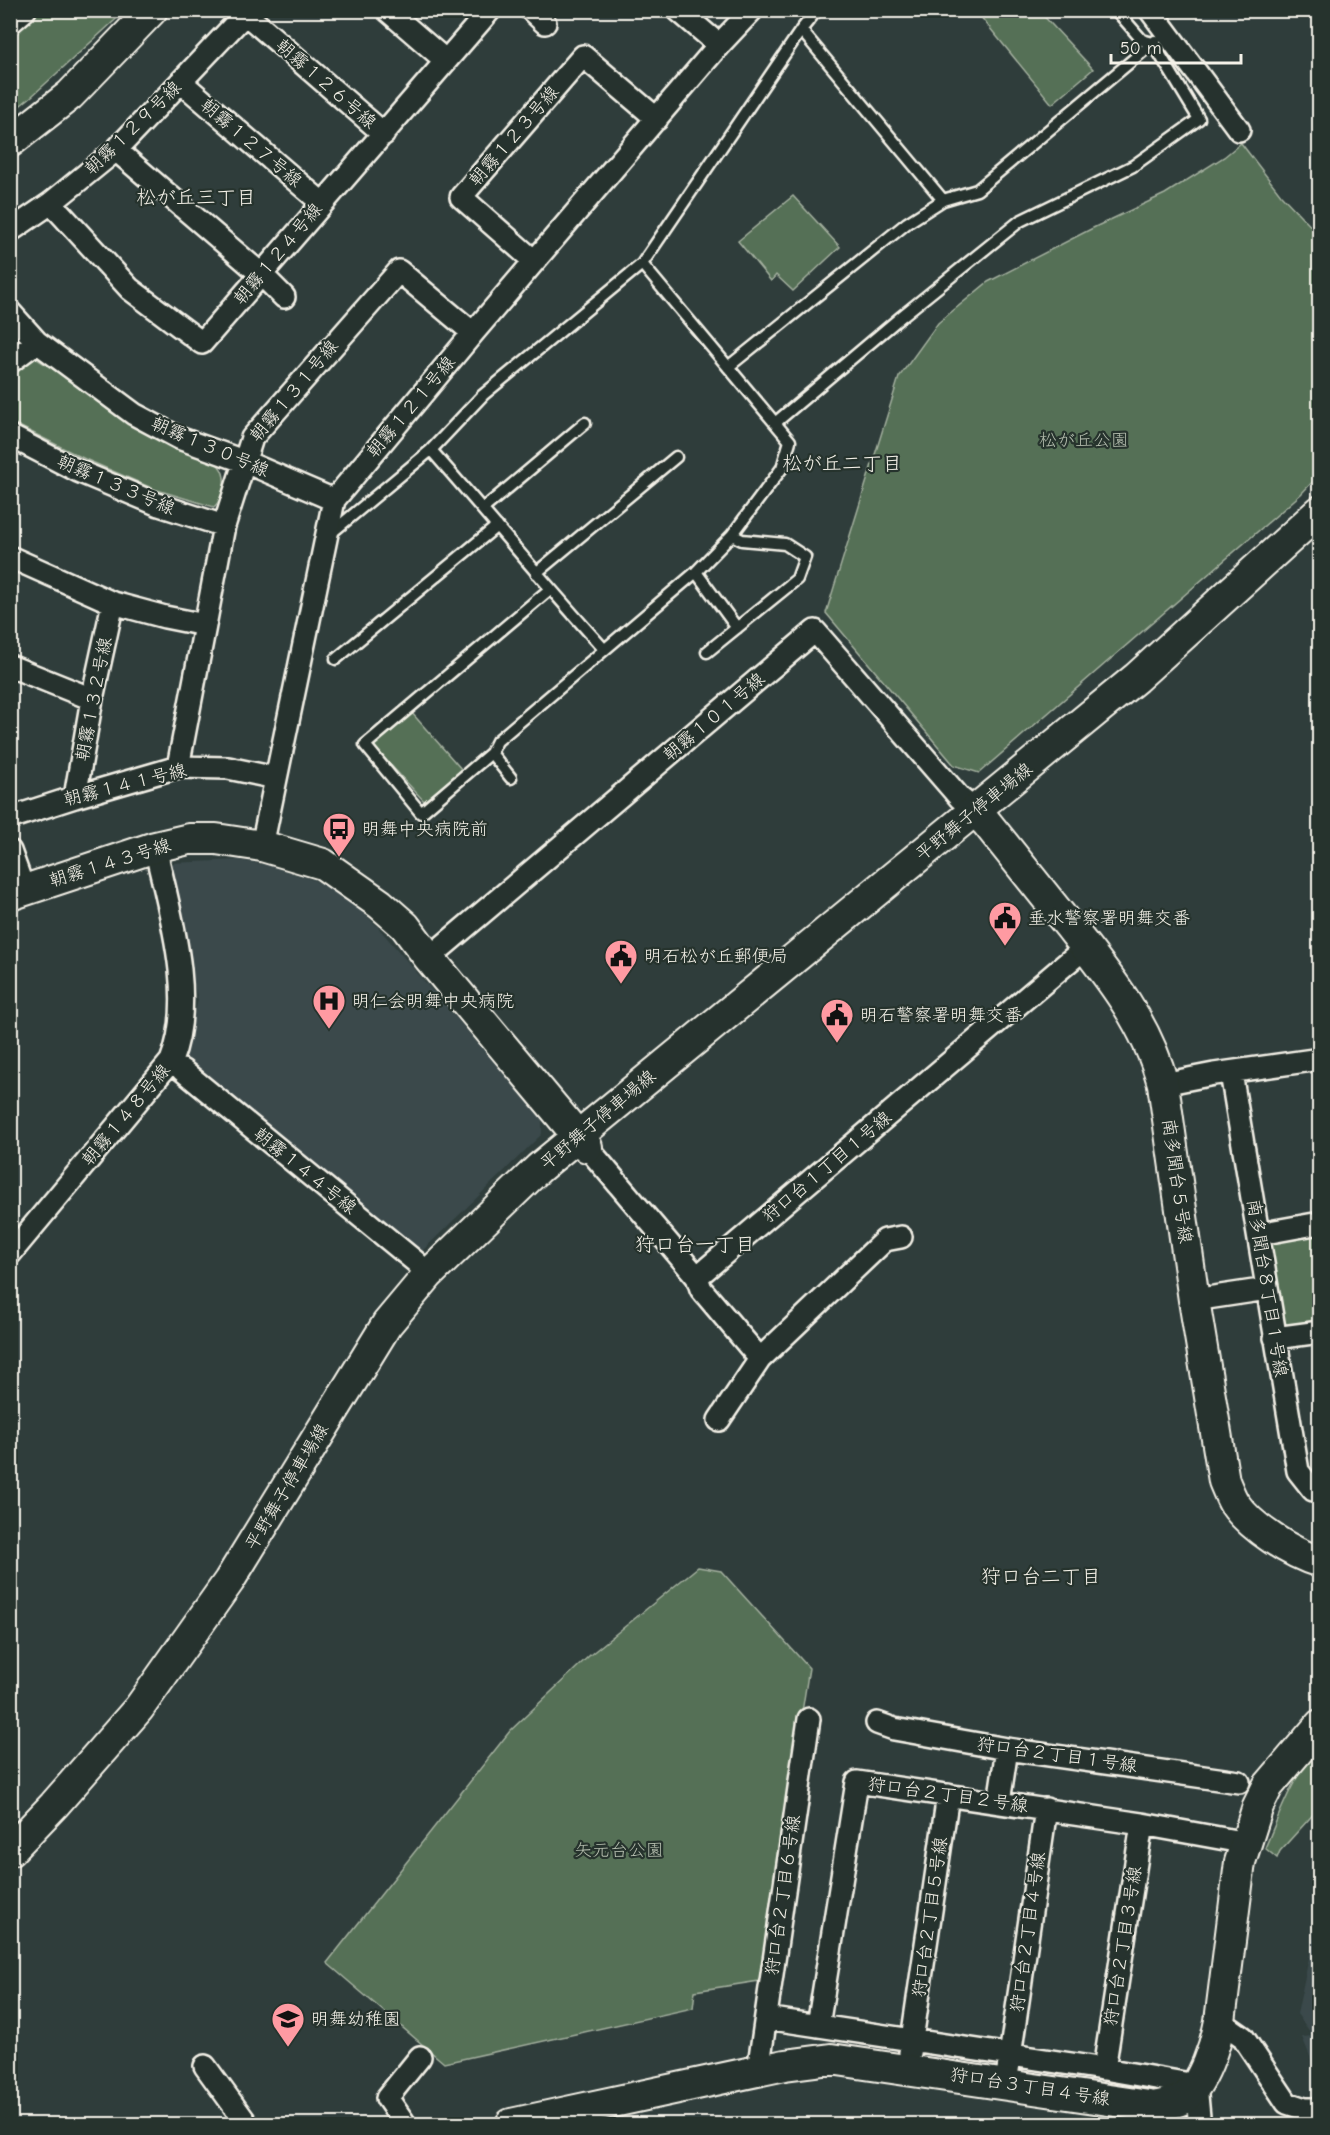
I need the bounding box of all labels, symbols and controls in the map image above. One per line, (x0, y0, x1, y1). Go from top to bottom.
scale bar (1111, 27, 1242, 65)
street label: 朝霧１２６号線 (272, 35, 380, 133)
text: 50 m (1120, 38, 1162, 59)
street label: 朝霧１２９号線 (80, 77, 186, 179)
street label: 朝霧１２３号線 (465, 82, 563, 190)
street label: 朝霧１２７号線 (196, 94, 306, 192)
district label: 松が丘三丁目 (136, 186, 256, 209)
street label: 朝霧１２４号線 (229, 199, 327, 309)
street label: 朝霧１３１号線 (245, 336, 343, 446)
street label: 朝霧１２１号線 (362, 352, 460, 462)
street label: 朝霧１３０号線 (148, 413, 272, 481)
park label: 松が丘公園 (1039, 430, 1129, 451)
street label: 朝霧１３３号線 (54, 451, 178, 519)
district label: 松が丘二丁目 (782, 452, 902, 475)
street label: 朝霧１３２号線 (72, 635, 116, 763)
street label: 朝霧１０１号線 (659, 668, 769, 766)
street label: 平野舞子停車場線 (911, 759, 1037, 865)
street label: 朝霧１４１号線 (61, 760, 189, 810)
bus stop icon: 明舞中央病院前 (321, 811, 357, 858)
place label: 明舞中央病院前 (362, 819, 488, 840)
street label: 朝霧１４３号線 (47, 835, 173, 891)
public building icon: 垂水警察署明舞交番 (987, 900, 1023, 947)
place label: 垂水警察署明舞交番 (1028, 908, 1190, 929)
public building icon: 明石松が丘郵便局 (603, 938, 639, 985)
place label: 明石松が丘郵便局 (644, 946, 788, 967)
hospital icon: 明仁会明舞中央病院 (311, 983, 347, 1030)
place label: 明仁会明舞中央病院 (352, 991, 514, 1012)
public building icon: 明石警察署明舞交番 (819, 997, 855, 1044)
place label: 明石警察署明舞交番 (860, 1005, 1022, 1026)
street label: 朝霧１４８号線 (77, 1060, 175, 1170)
street label: 平野舞子停車場線 (536, 1066, 660, 1174)
street label: 狩口台１丁目１号線 (758, 1107, 896, 1227)
street label: 南多聞台５号線 (1158, 1117, 1196, 1245)
street label: 朝霧１４４号線 (249, 1123, 361, 1219)
street label: 南多聞台８丁目１号線 (1243, 1197, 1291, 1379)
district label: 狩口台一丁目 (635, 1233, 755, 1256)
street label: 平野舞子停車場線 (241, 1420, 333, 1554)
district label: 狩口台二丁目 (981, 1565, 1101, 1588)
street label: 狩口台２丁目１号線 (975, 1733, 1139, 1777)
street label: 狩口台２丁目２号線 (866, 1773, 1030, 1817)
street label: 狩口台２丁目６号線 (761, 1813, 805, 1977)
street label: 狩口台２丁目５号線 (908, 1835, 952, 1999)
park label: 矢元台公園 (574, 1840, 664, 1861)
street label: 狩口台２丁目４号線 (1006, 1850, 1050, 2014)
street label: 狩口台２丁目３号線 (1100, 1864, 1146, 2028)
school or university icon: 明舞幼稚園 (270, 2001, 306, 2048)
place label: 明舞幼稚園 (311, 2009, 401, 2030)
street label: 狩口台３丁目４号線 (948, 2064, 1112, 2110)

